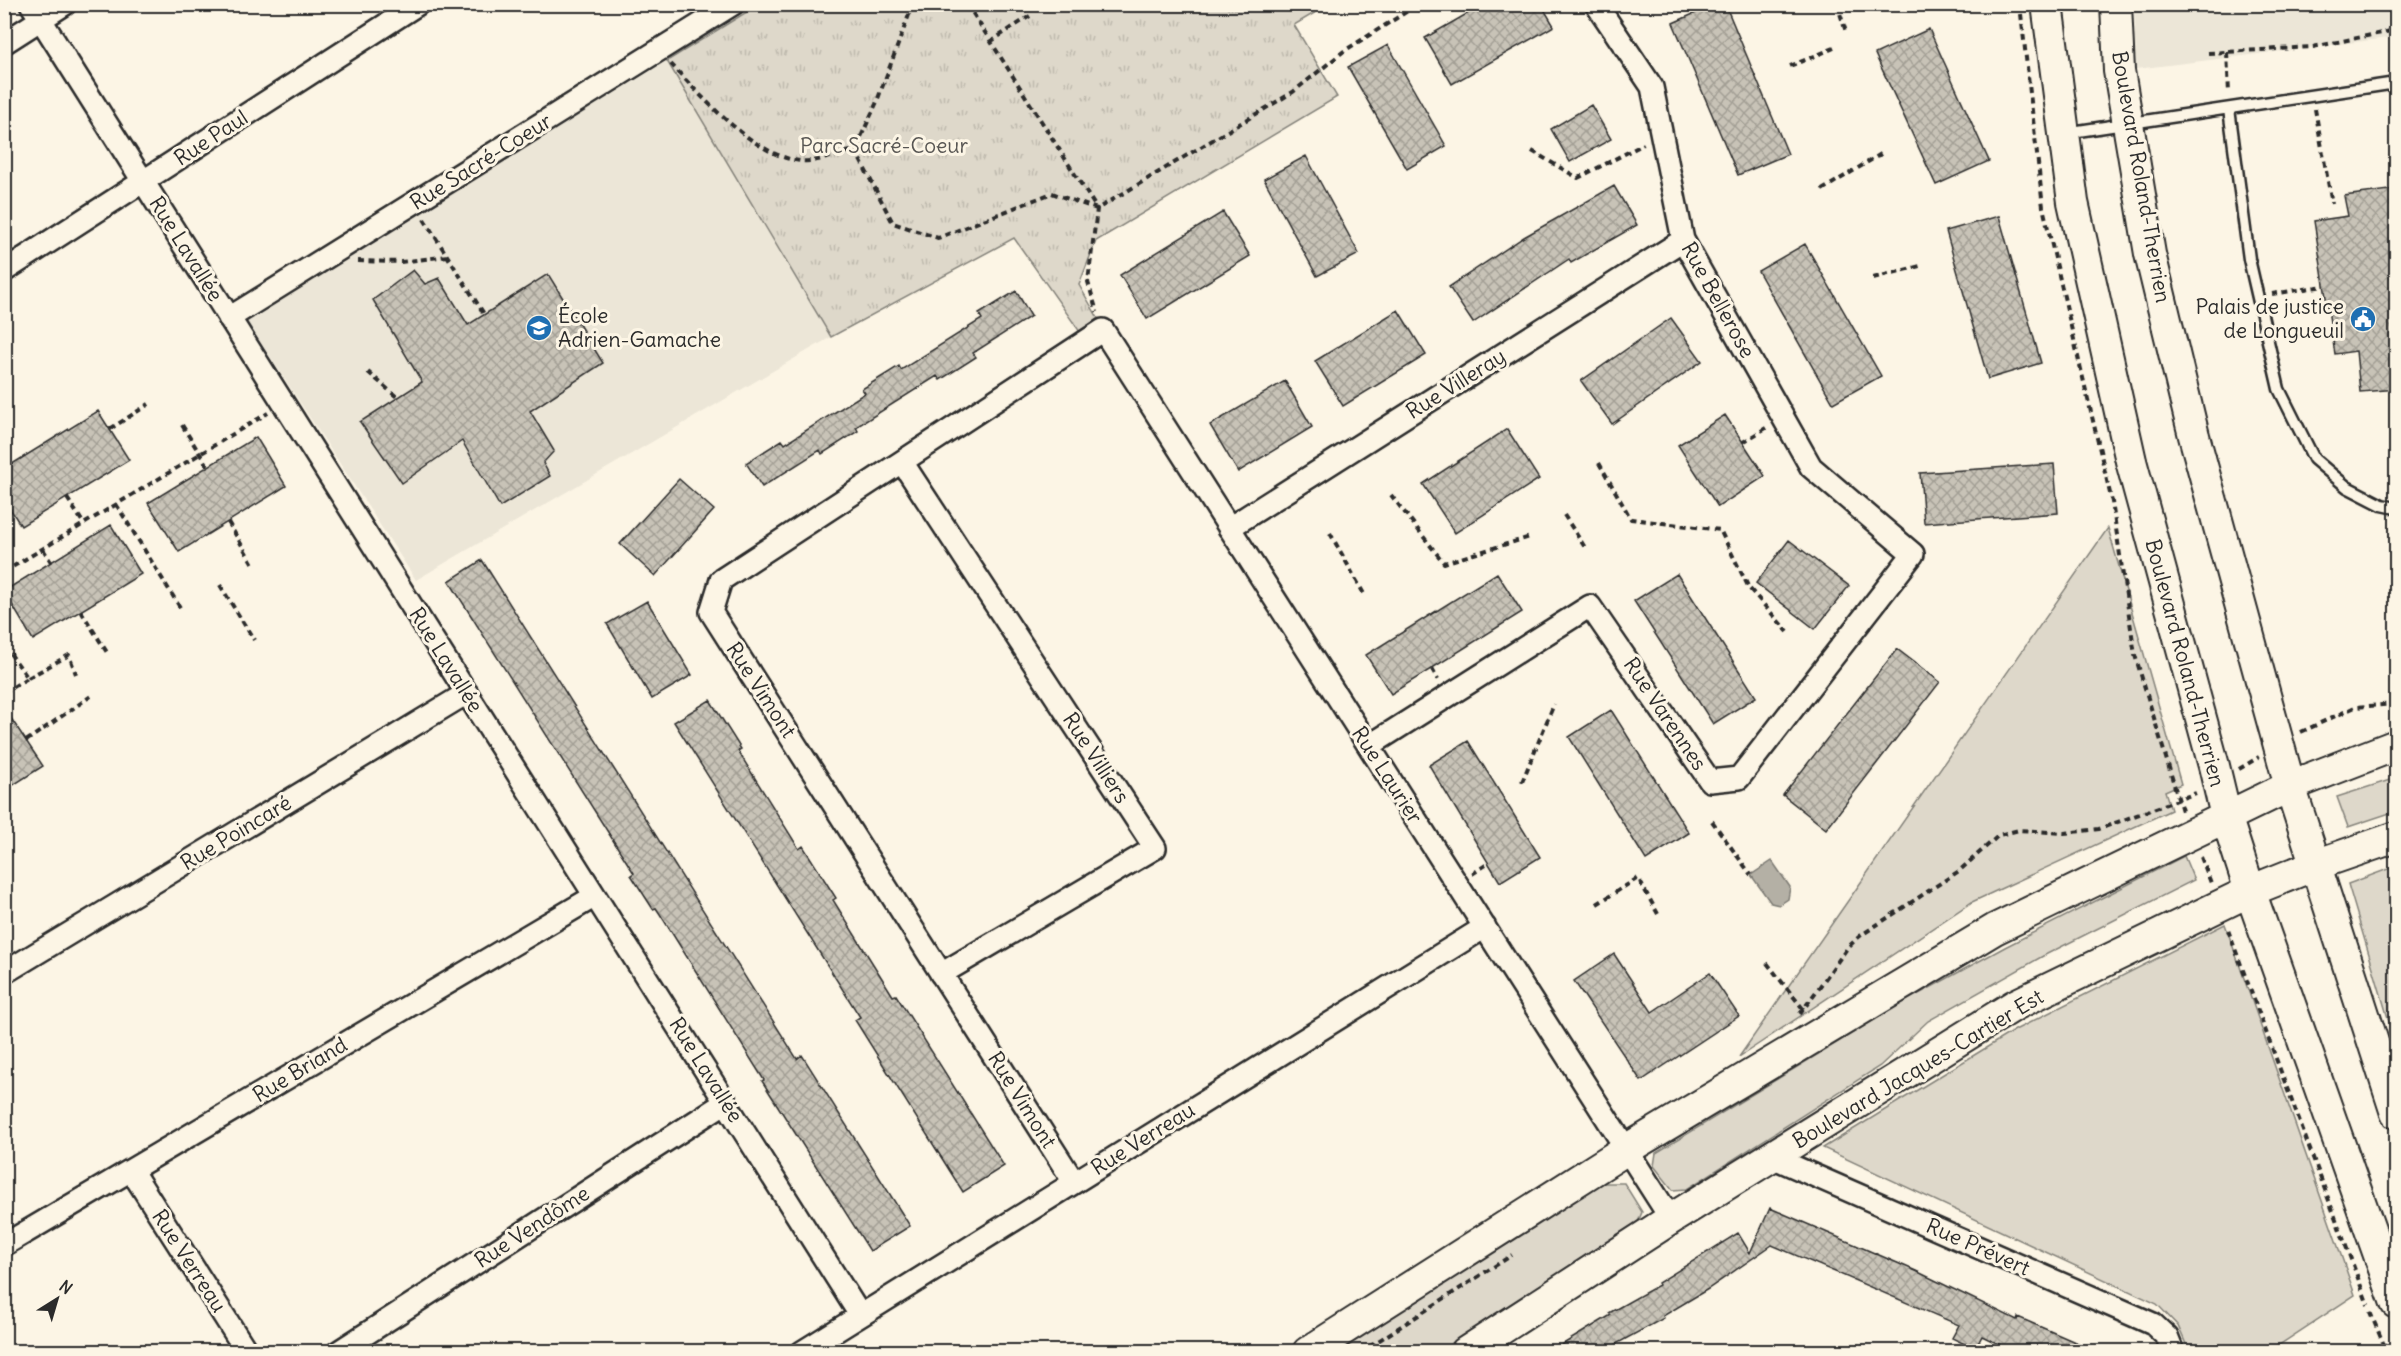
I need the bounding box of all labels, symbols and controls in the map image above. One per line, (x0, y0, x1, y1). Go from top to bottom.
street label: Boulevard Roland-Therrien (2106, 49, 2177, 305)
street label: Rue Paul (169, 104, 253, 171)
street label: Rue Sacré-Coeur (405, 107, 557, 216)
park label: Parc Sacré-Coeur (800, 132, 969, 159)
street label: Rue Lavallée (143, 191, 229, 306)
street label: Rue Bellerose (1675, 237, 1761, 363)
place label: Palais de justice de Longueuil (2195, 293, 2344, 344)
place label: École Adrien-Gamache (558, 302, 721, 353)
public building icon: Palais de justice de Longueuil (2348, 304, 2378, 334)
school or university icon: École Adrien-Gamache (524, 313, 554, 343)
street label: Rue Villeray (1401, 342, 1511, 425)
street label: Boulevard Roland-Therrien (2139, 536, 2232, 790)
street label: Rue Lavallée (403, 602, 489, 717)
street label: Rue Vimont (720, 637, 802, 743)
street label: Rue Varennes (1618, 652, 1713, 775)
street label: Rue Villiers (1057, 707, 1136, 808)
street label: Rue Laurier (1346, 721, 1429, 829)
street label: Rue Poincaré (176, 789, 296, 876)
street label: Boulevard Jacques-Cartier Est (1787, 983, 2048, 1154)
street label: Rue Lavallée (663, 1012, 749, 1127)
street label: Rue Briand (248, 1031, 352, 1108)
street label: Rue Vimont (982, 1046, 1063, 1153)
street label: Rue Verreau (1086, 1096, 1200, 1181)
street label: Rue Vendôme (469, 1179, 594, 1274)
street label: Rue Verreau (146, 1204, 233, 1317)
street label: Rue Prévert (1922, 1212, 2034, 1281)
north arrow (27, 1269, 87, 1329)
text: N (56, 1276, 76, 1298)

